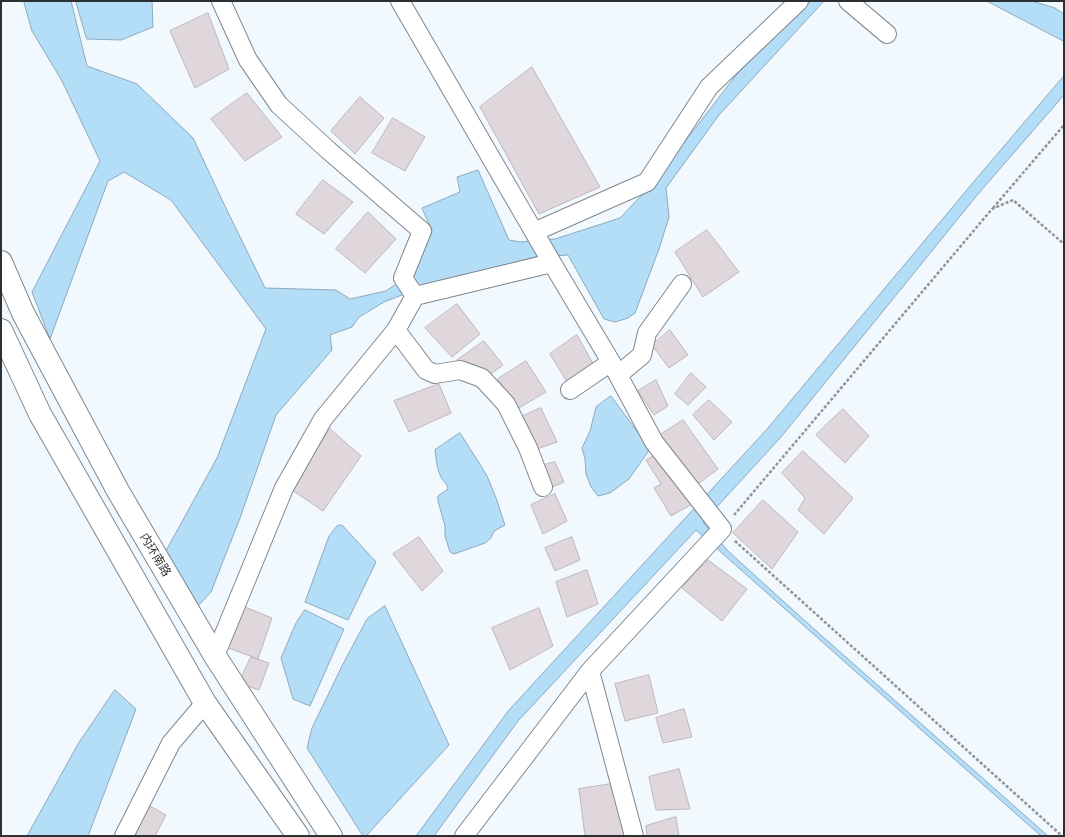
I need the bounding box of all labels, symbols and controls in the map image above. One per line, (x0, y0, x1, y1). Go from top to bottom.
street label: 内环南路 (136, 531, 174, 579)

